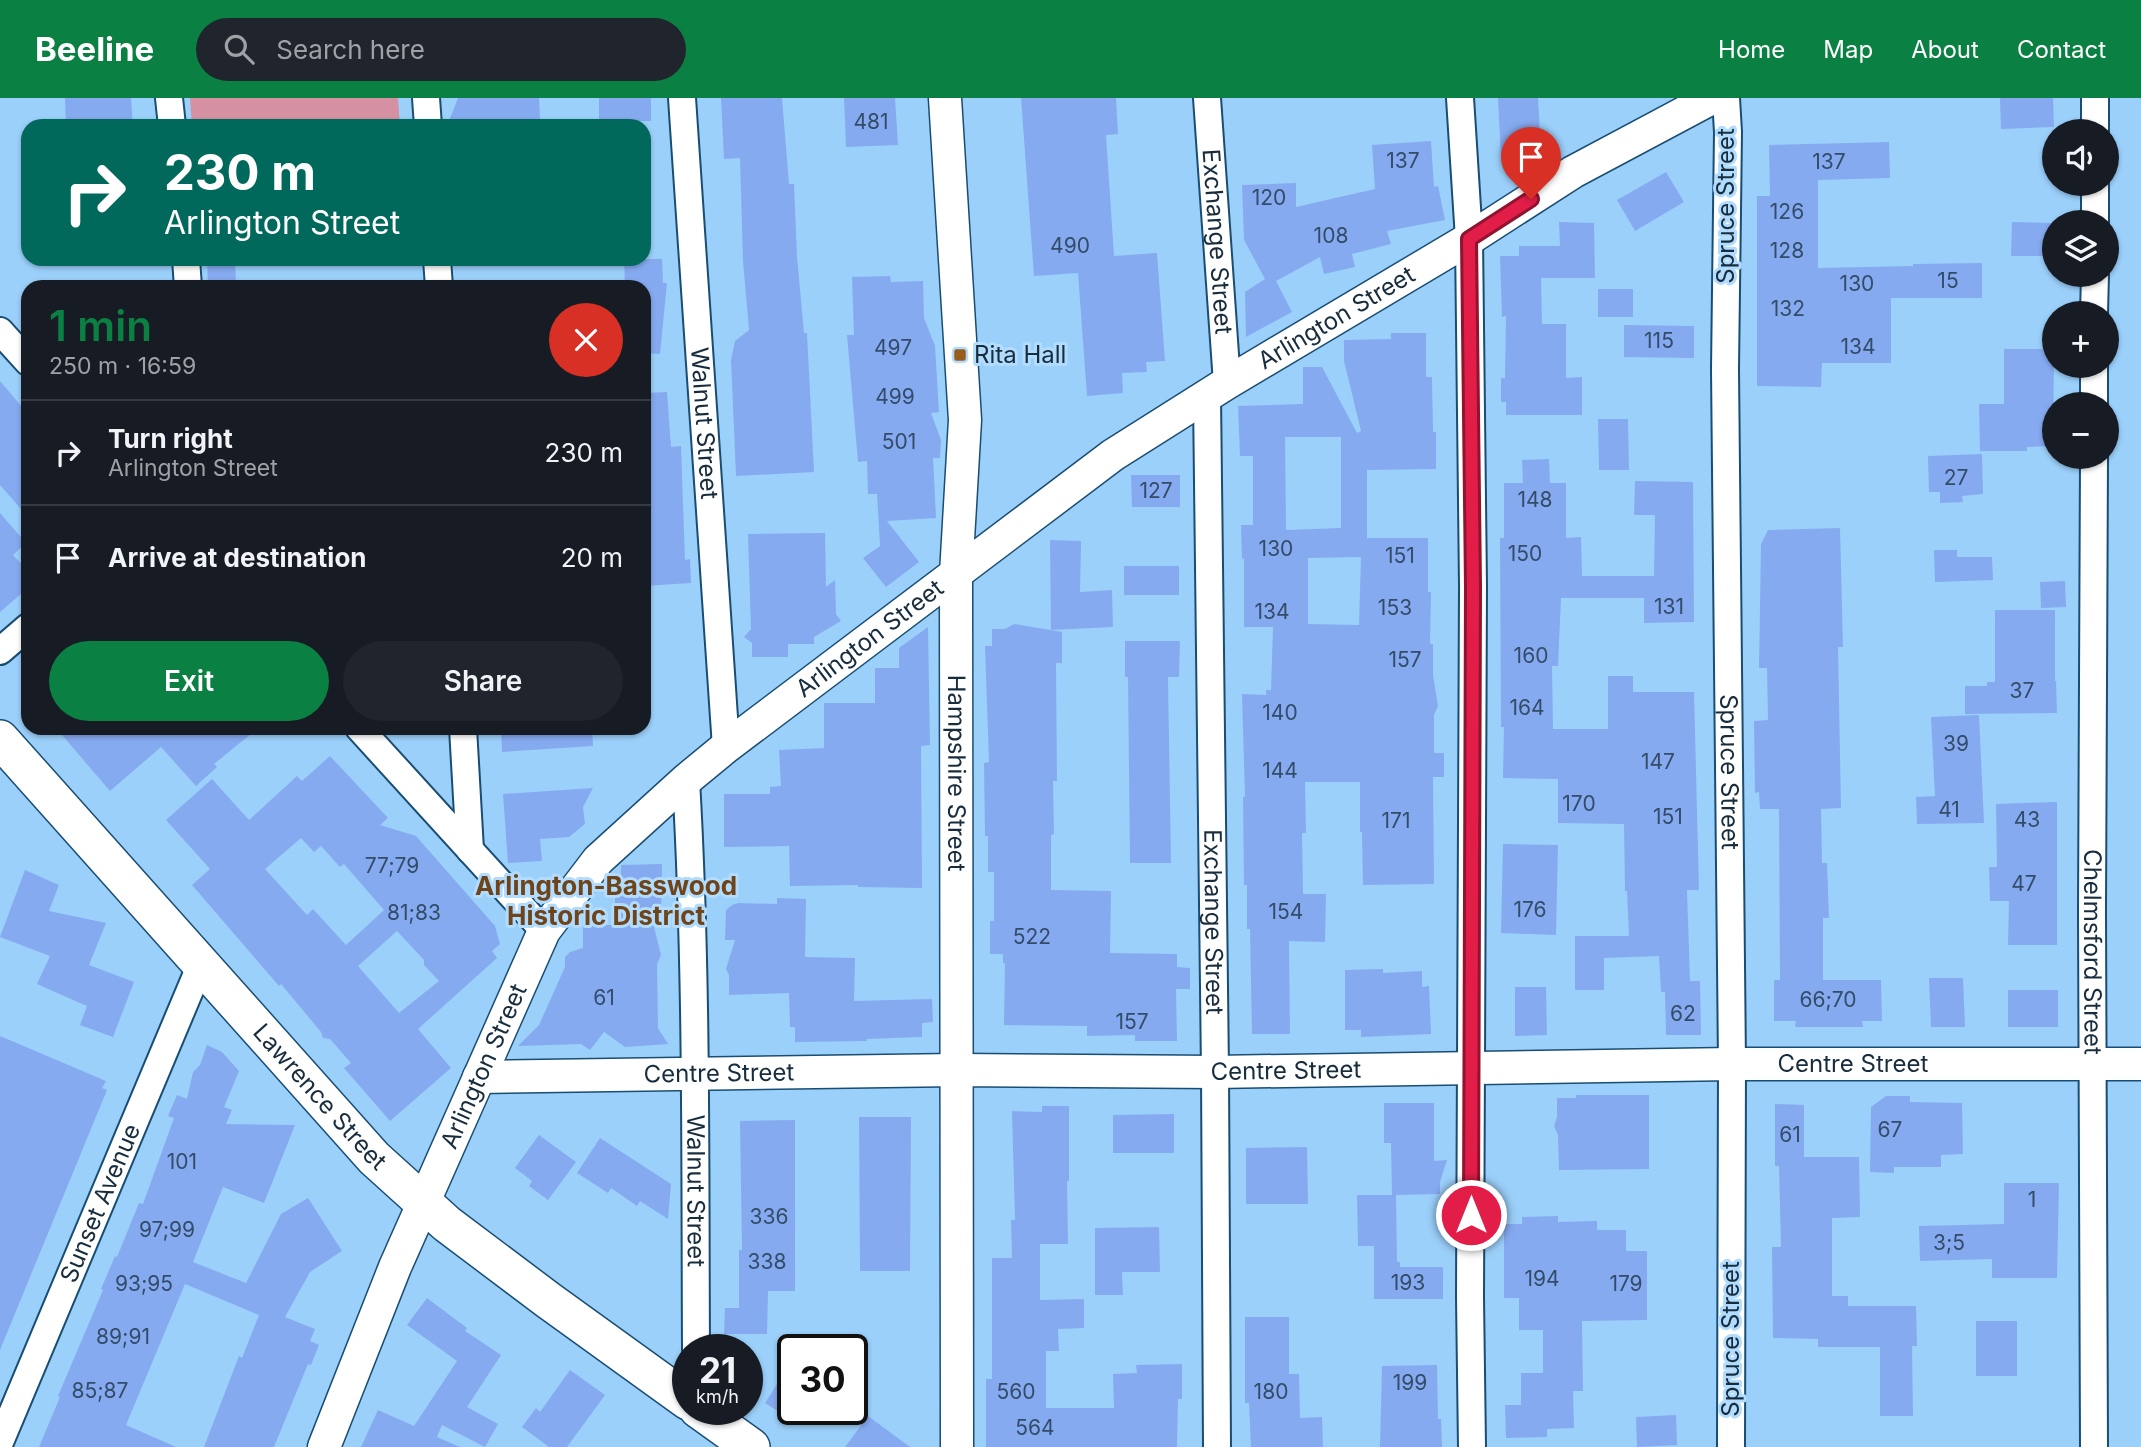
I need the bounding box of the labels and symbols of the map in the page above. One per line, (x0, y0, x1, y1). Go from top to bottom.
house number: 481 (853, 109, 889, 134)
pin (1501, 127, 1561, 199)
street label: Spruce Street (1711, 128, 1740, 284)
street label: Exchange Street (1197, 148, 1239, 335)
house number: 137 (1386, 148, 1420, 173)
house number: 137 (1812, 149, 1846, 174)
house number: 120 (1252, 185, 1286, 210)
house number: 126 (1770, 199, 1804, 224)
house number: 108 (1314, 223, 1348, 248)
house number: 490 (1050, 233, 1090, 258)
house number: 128 (1770, 238, 1804, 263)
street label: Arlington Street (1253, 260, 1420, 375)
house number: 15 (1937, 268, 1959, 293)
house number: 130 (1840, 271, 1874, 296)
house number: 132 (1771, 296, 1805, 321)
house number: 115 (1644, 328, 1674, 353)
house number: 134 (1840, 334, 1876, 359)
house number: 497 (874, 335, 912, 360)
place label: Rita Hall (974, 340, 1066, 369)
street label: Walnut Street (685, 346, 724, 500)
marker: Rita Hall (952, 347, 968, 363)
house number: 499 (875, 384, 915, 409)
house number: 501 (882, 429, 916, 454)
house number: 27 (1944, 465, 1968, 490)
house number: 127 (1139, 478, 1173, 503)
house number: 148 (1517, 487, 1553, 512)
house number: 130 (1259, 536, 1293, 561)
house number: 150 (1508, 541, 1542, 566)
house number: 151 (1385, 543, 1415, 568)
street label: Arlington Street (790, 573, 949, 703)
house number: 131 (1654, 594, 1684, 619)
house number: 153 (1378, 595, 1412, 620)
house number: 134 (1254, 599, 1290, 624)
house number: 160 (1514, 643, 1548, 668)
house number: 157 (1388, 647, 1422, 672)
street label: Hampshire Street (942, 675, 971, 872)
house number: 37 (2010, 678, 2034, 703)
street label: Spruce Street (1714, 694, 1745, 850)
house number: 164 (1509, 695, 1545, 720)
house number: 140 (1262, 700, 1298, 725)
house number: 39 (1943, 731, 1969, 756)
house number: 147 (1641, 749, 1675, 774)
house number: 144 (1262, 758, 1298, 783)
house number: 170 (1562, 791, 1596, 816)
house number: 41 (1938, 797, 1960, 822)
house number: 151 (1653, 804, 1683, 829)
house number: 43 (2014, 807, 2040, 832)
house number: 171 (1382, 808, 1410, 833)
street label: Exchange Street (1198, 829, 1229, 1015)
street label: Chelmsford Street (2078, 849, 2108, 1055)
house number: 77;79 (365, 853, 419, 878)
district label: Arlington-Basswood Historic District (475, 870, 737, 931)
house number: 47 (2011, 871, 2037, 896)
house number: 176 (1513, 897, 1547, 922)
house number: 154 (1269, 899, 1303, 924)
house number: 81;83 (387, 900, 441, 925)
house number: 522 (1013, 924, 1051, 949)
street label: Arlington Street (434, 979, 533, 1153)
house number: 61 (593, 985, 615, 1010)
house number: 66;70 (1799, 987, 1857, 1012)
house number: 62 (1670, 1001, 1696, 1026)
house number: 157 (1115, 1009, 1149, 1034)
street label: Lawrence Street (247, 1018, 393, 1176)
street label: Centre Street (1778, 1049, 1928, 1078)
street label: Centre Street (1210, 1055, 1362, 1086)
street label: Centre Street (643, 1057, 795, 1089)
street label: Walnut Street (681, 1115, 711, 1267)
house number: 67 (1878, 1117, 1902, 1142)
street label: Sunset Avenue (54, 1119, 146, 1287)
house number: 61 (1779, 1122, 1801, 1147)
house number: 101 (167, 1149, 197, 1174)
position arrow (1434, 1178, 1508, 1252)
house number: 1 (2028, 1187, 2036, 1212)
house number: 336 (750, 1204, 788, 1229)
house number: 97;99 (139, 1217, 195, 1242)
house number: 3;5 (1933, 1230, 1965, 1255)
house number: 338 (748, 1249, 786, 1274)
street label: Spruce Street (1716, 1261, 1745, 1417)
house number: 194 (1524, 1266, 1560, 1291)
house number: 193 (1391, 1270, 1425, 1295)
house number: 93;95 (115, 1271, 173, 1296)
house number: 179 (1609, 1271, 1643, 1296)
house number: 89;91 (96, 1324, 150, 1349)
speed limit sign: 30 (777, 1334, 868, 1425)
house number: 199 (1393, 1370, 1427, 1395)
house number: 85;87 (72, 1378, 128, 1403)
house number: 560 (996, 1379, 1036, 1404)
house number: 180 (1254, 1379, 1288, 1404)
house number: 564 (1015, 1415, 1055, 1440)

